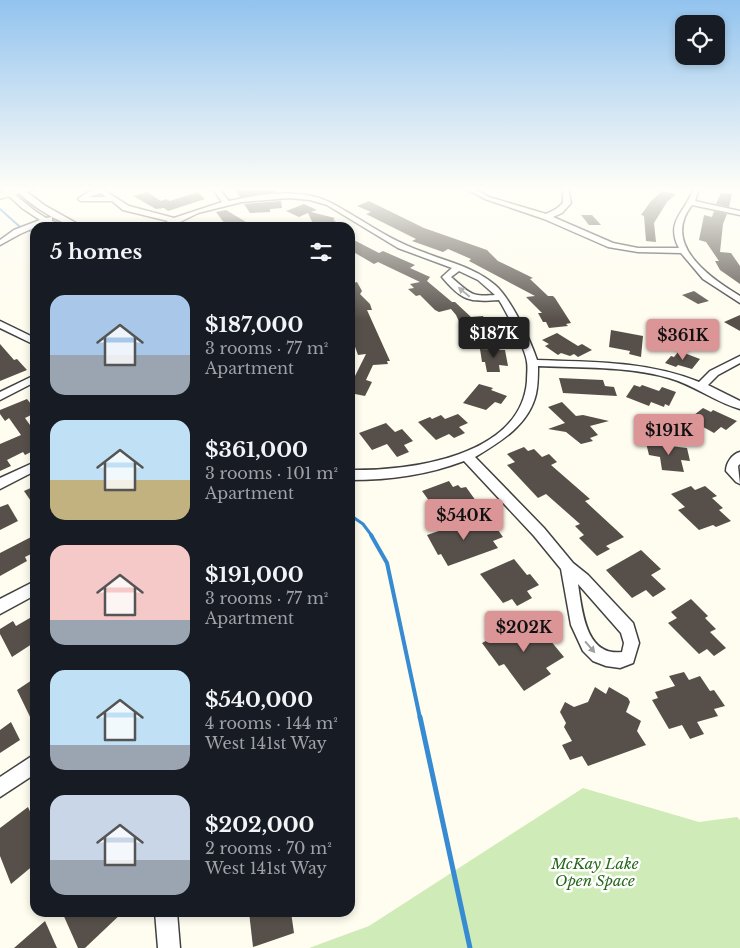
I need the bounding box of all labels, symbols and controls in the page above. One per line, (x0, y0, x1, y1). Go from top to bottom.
map controls (675, 15, 725, 65)
button: locate (675, 15, 725, 65)
icon: filters (307, 238, 335, 266)
text: 5 homes (50, 239, 142, 265)
one-way arrow (459, 286, 471, 298)
text: $187,000 (205, 312, 303, 338)
icon: home (90, 315, 150, 375)
pin: $187K (459, 316, 529, 359)
pin: $361K (648, 318, 718, 361)
text: $187K (470, 323, 518, 343)
text: $361K (657, 325, 709, 345)
text: 3 rooms · 77 m² (205, 338, 328, 358)
text: Apartment (205, 358, 294, 378)
pin: $191K (634, 414, 704, 456)
text: $191K (645, 420, 693, 440)
text: $361,000 (205, 437, 308, 463)
icon: home (90, 440, 150, 500)
text: 3 rooms · 101 m² (205, 463, 338, 483)
text: Apartment (205, 483, 294, 503)
pin: $540K (429, 498, 499, 541)
text: $540K (436, 505, 492, 525)
text: $191,000 (205, 562, 304, 588)
icon: home (90, 565, 150, 625)
text: 3 rooms · 77 m² (205, 588, 328, 608)
text: Apartment (205, 608, 294, 628)
pin: $202K (489, 610, 559, 653)
text: $202K (496, 617, 552, 637)
one-way arrow (585, 640, 596, 653)
text: $540,000 (205, 687, 313, 713)
icon: home (90, 690, 150, 750)
text: 4 rooms · 144 m² (205, 713, 338, 733)
text: West 141st Way (205, 733, 327, 753)
text: $202,000 (205, 812, 314, 838)
icon: home (90, 815, 150, 875)
text: 2 rooms · 70 m² (205, 838, 332, 858)
park label: McKay Lake Open Space (550, 854, 639, 890)
text: West 141st Way (205, 858, 327, 878)

